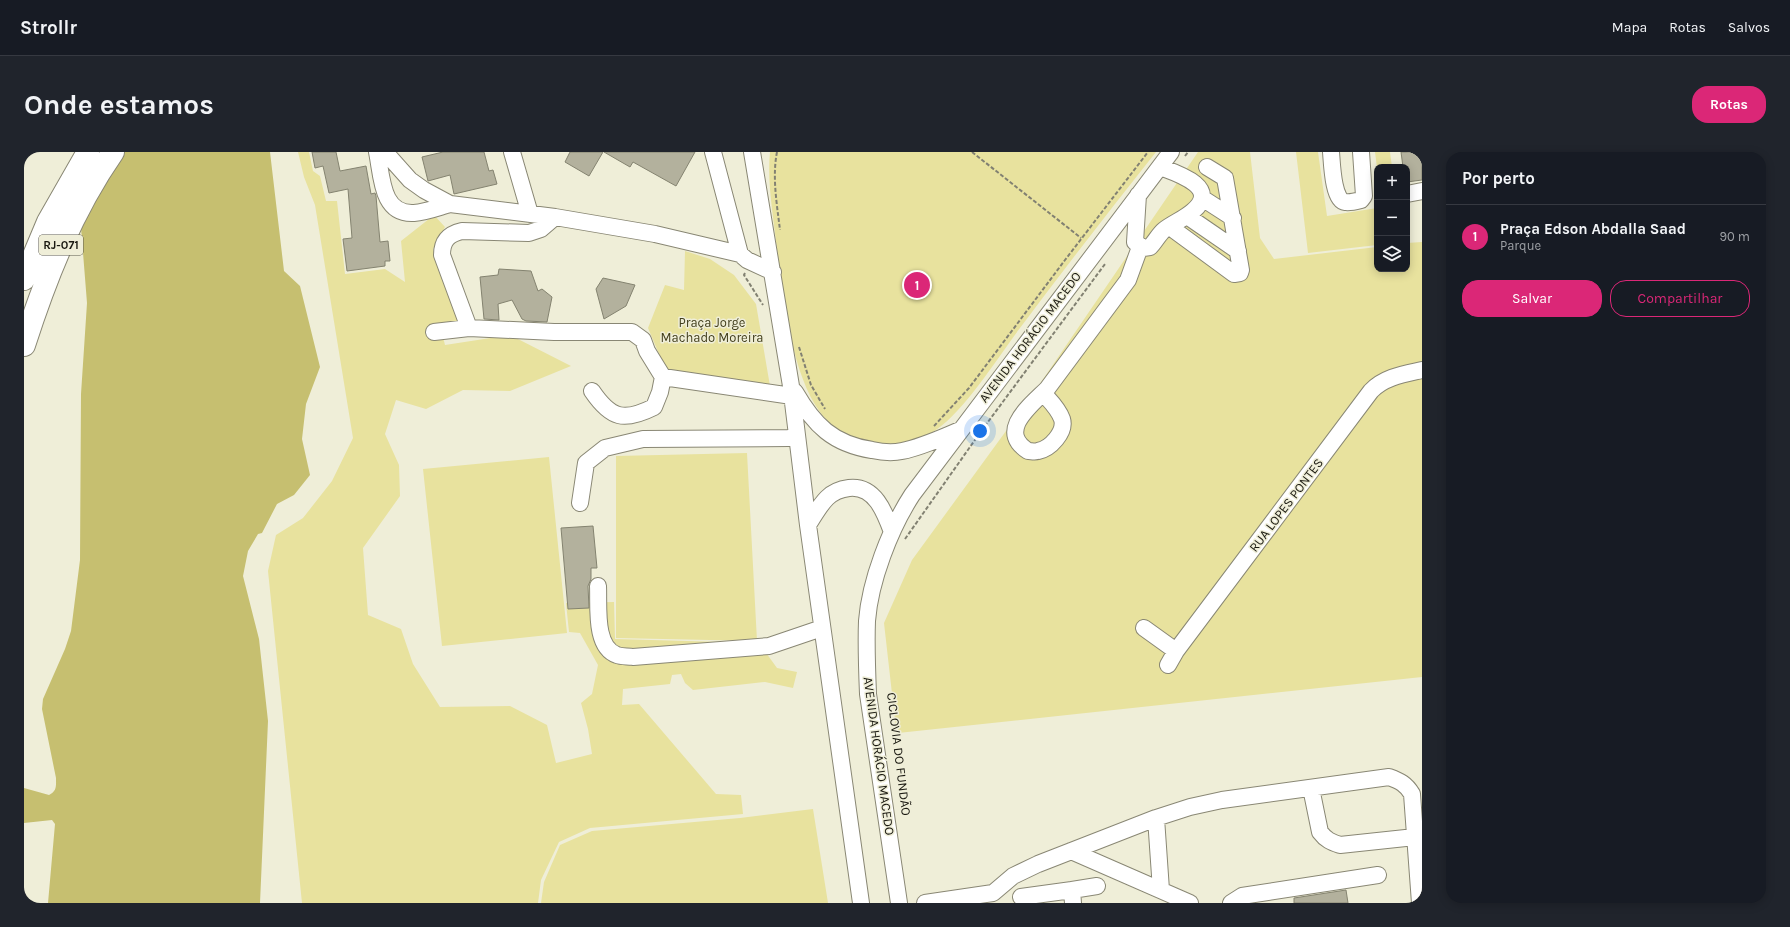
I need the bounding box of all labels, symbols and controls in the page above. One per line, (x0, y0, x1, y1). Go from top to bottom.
text: Strollr (20, 17, 77, 39)
text: Mapa (1612, 19, 1647, 36)
text: Rotas (1669, 19, 1706, 36)
text: Salvos (1728, 19, 1770, 36)
button: Rotas (1692, 86, 1766, 123)
text: Onde estamos (24, 88, 214, 121)
map controls (1374, 164, 1410, 272)
button: + (1374, 164, 1410, 200)
text: Por perto (1462, 168, 1535, 188)
button: − (1374, 200, 1410, 236)
text: Praça Edson Abdalla Saad (1500, 220, 1686, 238)
text: 1 (1473, 229, 1477, 244)
text: 90 m (1719, 229, 1750, 244)
road number: RJ-071 (39, 235, 83, 255)
button: layers (1374, 236, 1410, 272)
text: Parque (1500, 238, 1541, 253)
street label: AVENIDA HORÁCIO MACEDO (974, 268, 1084, 405)
pin: 1 (904, 270, 930, 300)
button: Salvar (1462, 280, 1602, 317)
button: Compartilhar (1610, 280, 1750, 317)
park label: Praça Jorge Machado Moreira (661, 315, 764, 345)
your location (970, 421, 990, 441)
street label: RUA LOPES PONTES (1246, 455, 1326, 555)
street label: AVENIDA HORÁCIO MACEDO (860, 676, 900, 836)
street label: CICLOVIA DO FUNDÃO (884, 691, 914, 817)

